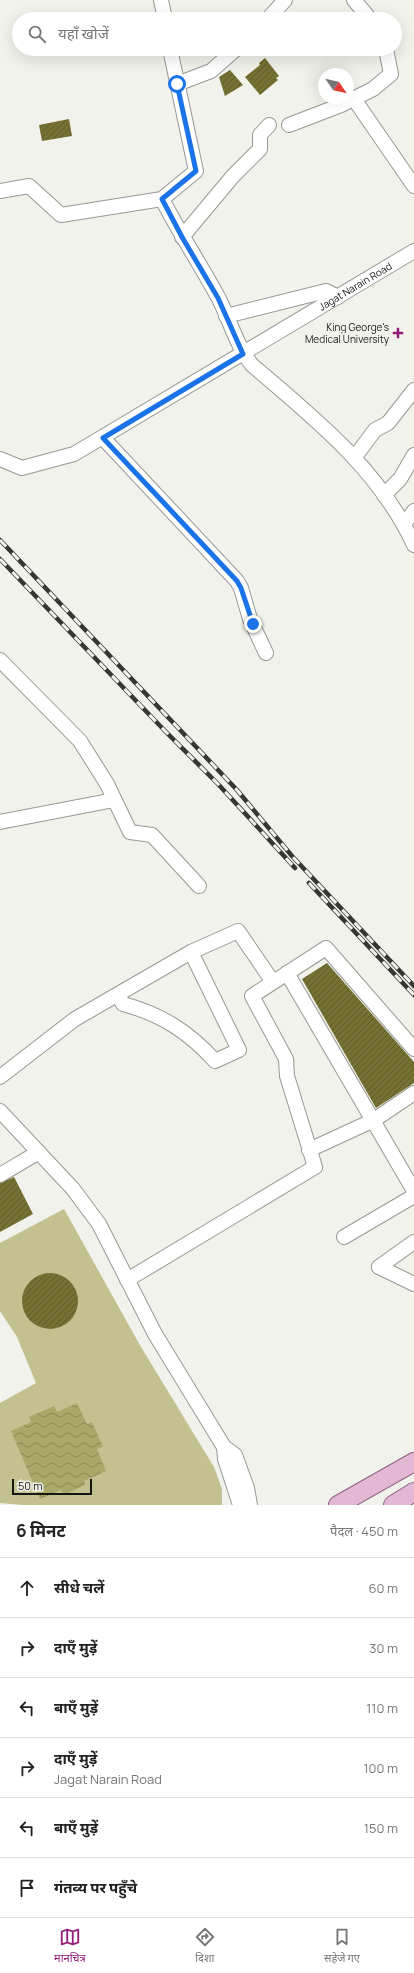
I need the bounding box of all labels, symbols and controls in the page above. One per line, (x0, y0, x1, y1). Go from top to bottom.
search box (12, 12, 402, 56)
icon: search (26, 23, 48, 45)
text: यहाँ खोजें (58, 23, 109, 44)
north arrow (318, 68, 354, 104)
route start (168, 75, 186, 93)
street label: Jagat Narain Road (316, 259, 394, 313)
place label: King George's Medical University (305, 320, 390, 346)
marker: King George's Medical University (392, 327, 404, 339)
route end (244, 615, 262, 633)
scale bar (12, 1477, 92, 1496)
text: 50 m (18, 1478, 43, 1493)
text: 6 मिनट (16, 1519, 66, 1542)
text: पैदल · 450 m (330, 1522, 398, 1540)
icon: ahead (16, 1577, 38, 1599)
text: सीधे चलें (54, 1577, 104, 1598)
text: 60 m (368, 1579, 398, 1597)
icon: right (16, 1637, 38, 1659)
text: दाएँ मुड़ें (54, 1637, 97, 1658)
text: 30 m (369, 1639, 398, 1657)
icon: left (16, 1697, 38, 1719)
text: बाएँ मुड़ें (54, 1697, 98, 1718)
text: 110 m (366, 1699, 398, 1717)
text: दाएँ मुड़ें (54, 1748, 97, 1769)
icon: right (16, 1757, 38, 1779)
text: 100 m (363, 1759, 398, 1777)
text: Jagat Narain Road (54, 1770, 162, 1788)
icon: left (16, 1817, 38, 1839)
text: बाएँ मुड़ें (54, 1817, 98, 1838)
text: 150 m (364, 1819, 398, 1837)
icon: arrive (16, 1877, 38, 1899)
text: गंतव्य पर पहुँचे (54, 1877, 137, 1898)
tab: मानचित्र (54, 1926, 86, 1966)
tab: दिशा (194, 1926, 216, 1966)
tab: सहेजे गए (324, 1926, 360, 1966)

